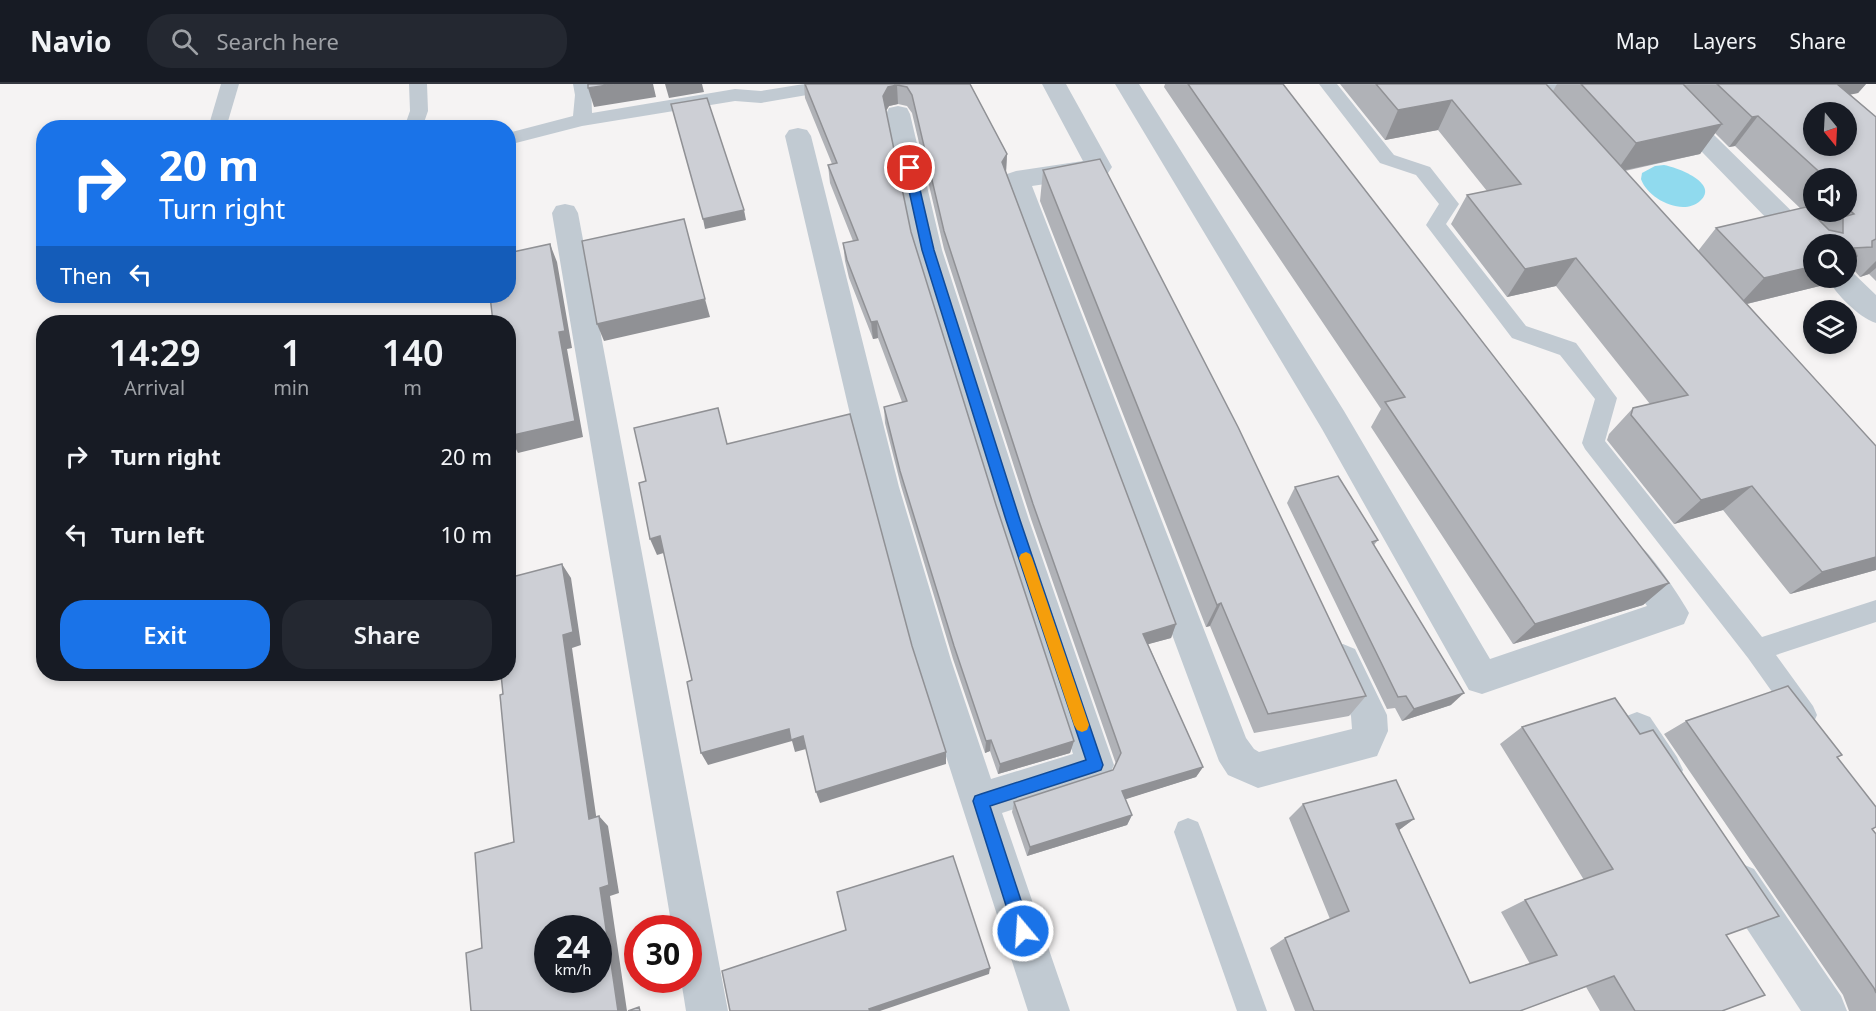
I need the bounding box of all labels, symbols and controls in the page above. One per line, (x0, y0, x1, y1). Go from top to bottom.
search box (147, 14, 567, 68)
text: Navio (30, 22, 111, 60)
icon: search (168, 25, 201, 58)
text: Search here (216, 26, 339, 56)
text: Map (1616, 27, 1660, 55)
text: Layers (1693, 27, 1757, 55)
text: Share (1790, 27, 1846, 55)
north arrow (1803, 102, 1857, 156)
map controls (1803, 102, 1857, 354)
text: 20 m (159, 136, 259, 193)
pin (884, 142, 935, 193)
icon: right (60, 144, 138, 222)
icon: arrive (893, 151, 926, 184)
button: sound (1803, 168, 1857, 222)
text: Turn right (159, 190, 285, 227)
button: search (1803, 234, 1857, 288)
icon: left (124, 258, 157, 291)
text: Then (60, 260, 112, 290)
button: layers (1803, 300, 1857, 354)
text: 14:29 (108, 328, 201, 377)
text: 1 (281, 328, 302, 377)
text: 140 (382, 328, 444, 377)
text: Arrival (124, 374, 185, 401)
text: min (273, 374, 309, 401)
text: m (403, 374, 422, 401)
icon: right (60, 440, 93, 473)
text: Turn right (111, 441, 221, 471)
text: 20 m (441, 441, 492, 471)
icon: left (60, 518, 93, 551)
text: Turn left (111, 519, 205, 549)
text: 10 m (441, 519, 492, 549)
button: Exit (60, 600, 270, 669)
button: Share (282, 600, 492, 669)
position arrow (991, 899, 1055, 963)
speed limit sign: 30 (624, 915, 702, 993)
text: 24 (556, 926, 590, 967)
text: km/h (555, 959, 591, 979)

